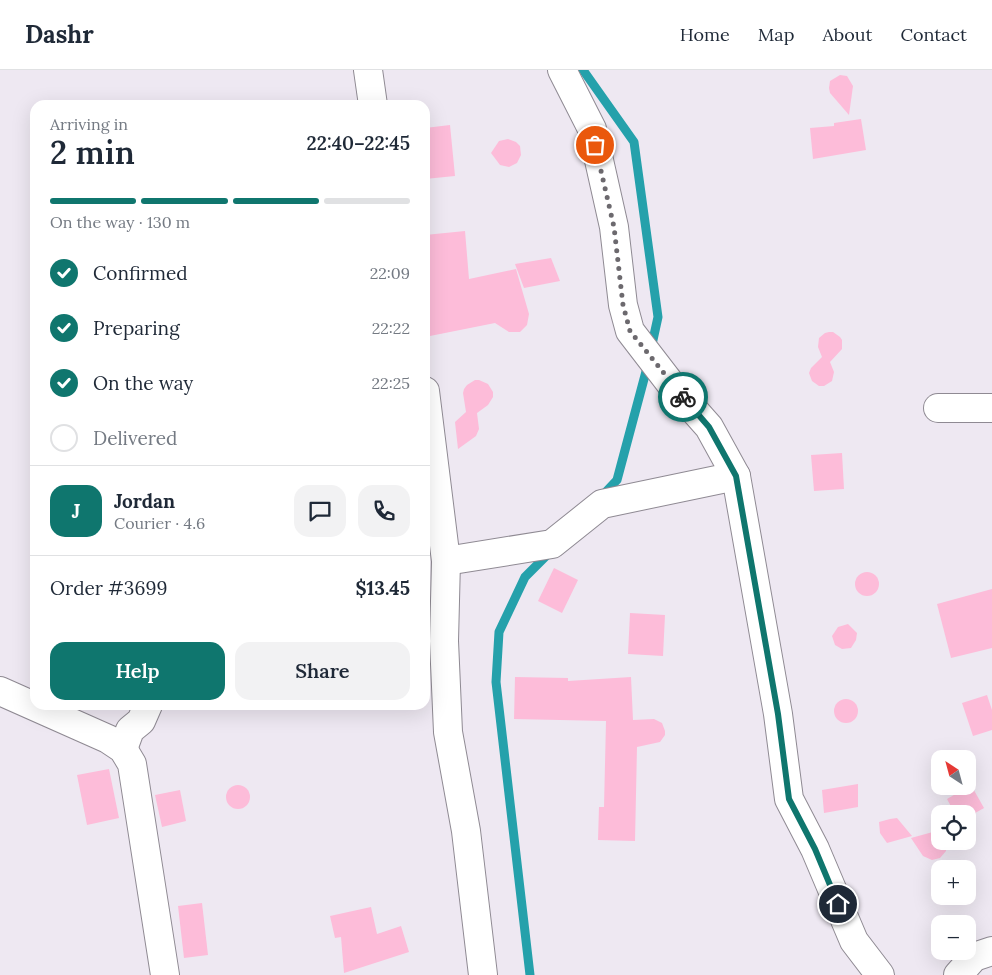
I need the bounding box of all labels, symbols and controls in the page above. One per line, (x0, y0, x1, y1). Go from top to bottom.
text: Dashr (25, 19, 94, 50)
text: Home (680, 23, 730, 46)
text: Map (758, 23, 794, 46)
text: About (822, 23, 872, 46)
text: Contact (900, 23, 967, 46)
text: Arriving in (50, 114, 128, 134)
pin (574, 124, 616, 166)
text: 22:40–22:45 (307, 131, 410, 155)
icon: bag (581, 131, 609, 159)
text: 2 min (50, 132, 135, 173)
text: On the way · 130 m (50, 212, 190, 232)
icon: check (50, 259, 78, 287)
text: Confirmed (93, 261, 188, 285)
text: 22:09 (370, 263, 410, 283)
icon: check (50, 314, 78, 342)
text: Preparing (93, 316, 180, 340)
text: 22:22 (372, 318, 410, 338)
icon: check (50, 369, 78, 397)
text: On the way (93, 371, 193, 395)
courier (658, 372, 708, 422)
text: 22:25 (372, 373, 410, 393)
icon: bike (669, 383, 697, 411)
text: Delivered (93, 426, 177, 450)
button: chat (294, 485, 346, 537)
button: phone (358, 485, 410, 537)
text: Jordan (114, 489, 175, 513)
text: J (72, 499, 80, 523)
text: Courier · 4.6 (114, 513, 205, 533)
text: Order #3699 (50, 576, 167, 600)
text: $13.45 (355, 576, 410, 600)
button: Help (50, 642, 225, 700)
button: Share (235, 642, 410, 700)
north arrow (931, 750, 976, 795)
map controls (931, 750, 976, 960)
button: locate (931, 805, 976, 850)
button: + (931, 860, 976, 905)
pin (817, 883, 859, 925)
icon: home (824, 890, 852, 918)
button: − (931, 915, 976, 960)

